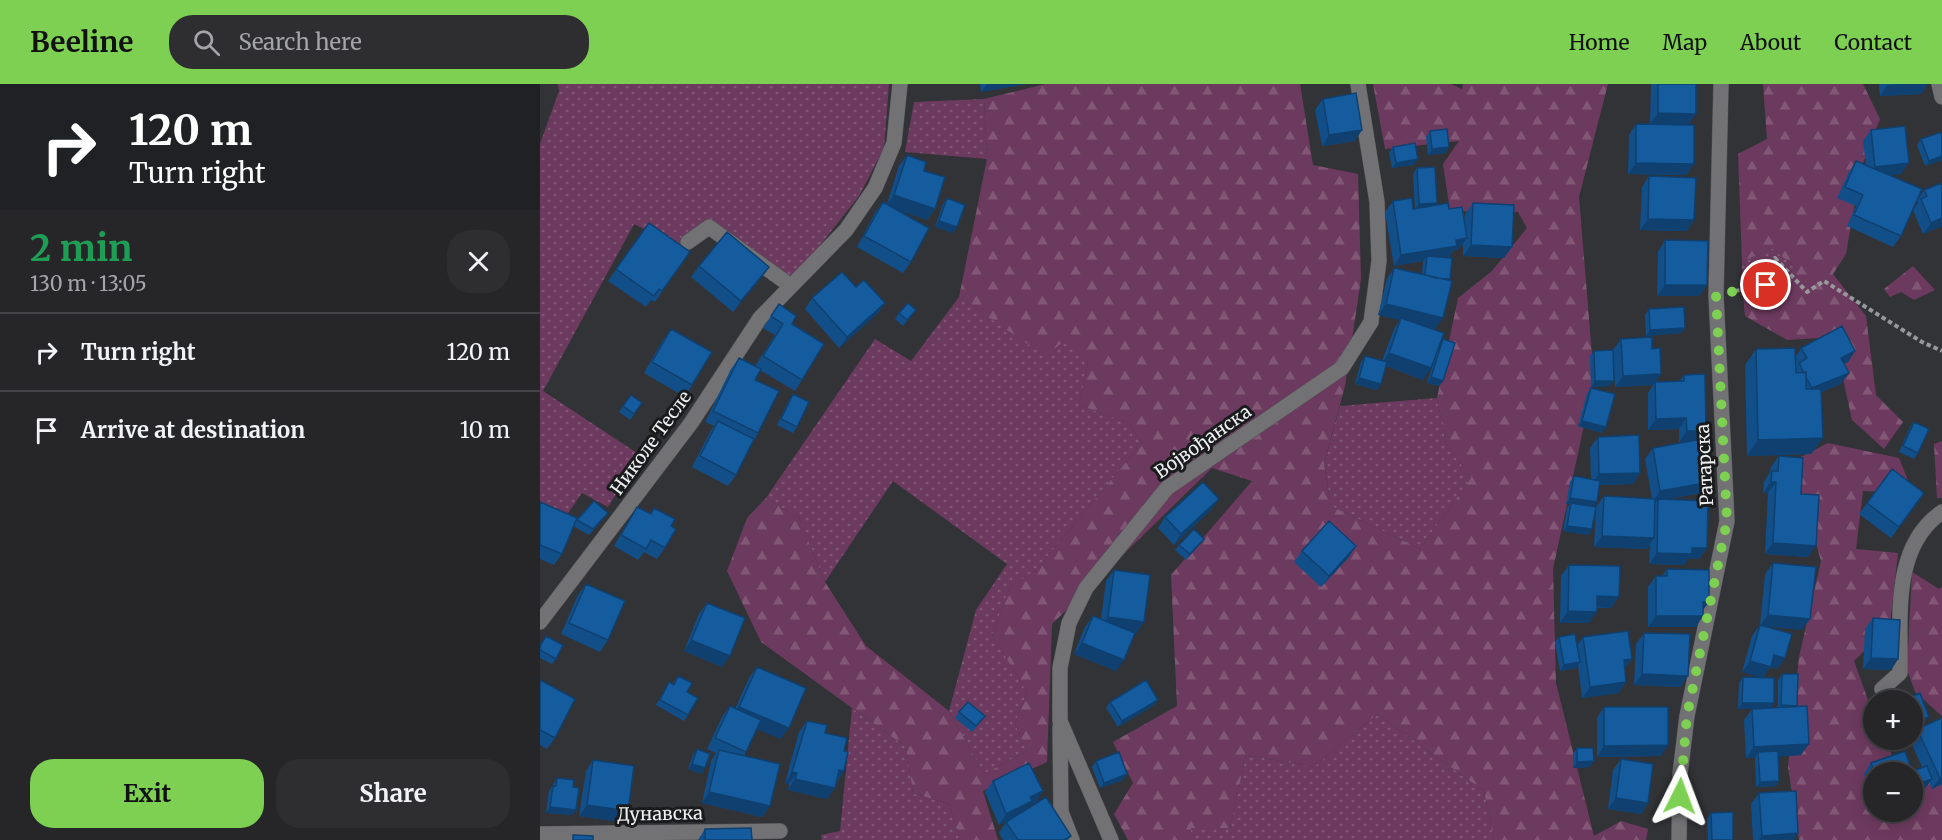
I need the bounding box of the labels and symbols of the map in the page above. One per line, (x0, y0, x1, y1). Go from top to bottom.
pin (1740, 259, 1791, 310)
street label: Николе Тесле (605, 386, 696, 499)
street label: Војвођанска (1150, 400, 1256, 483)
street label: Ратарска (1691, 423, 1718, 507)
position arrow (1648, 764, 1712, 828)
street label: Дунавска (617, 801, 703, 826)

